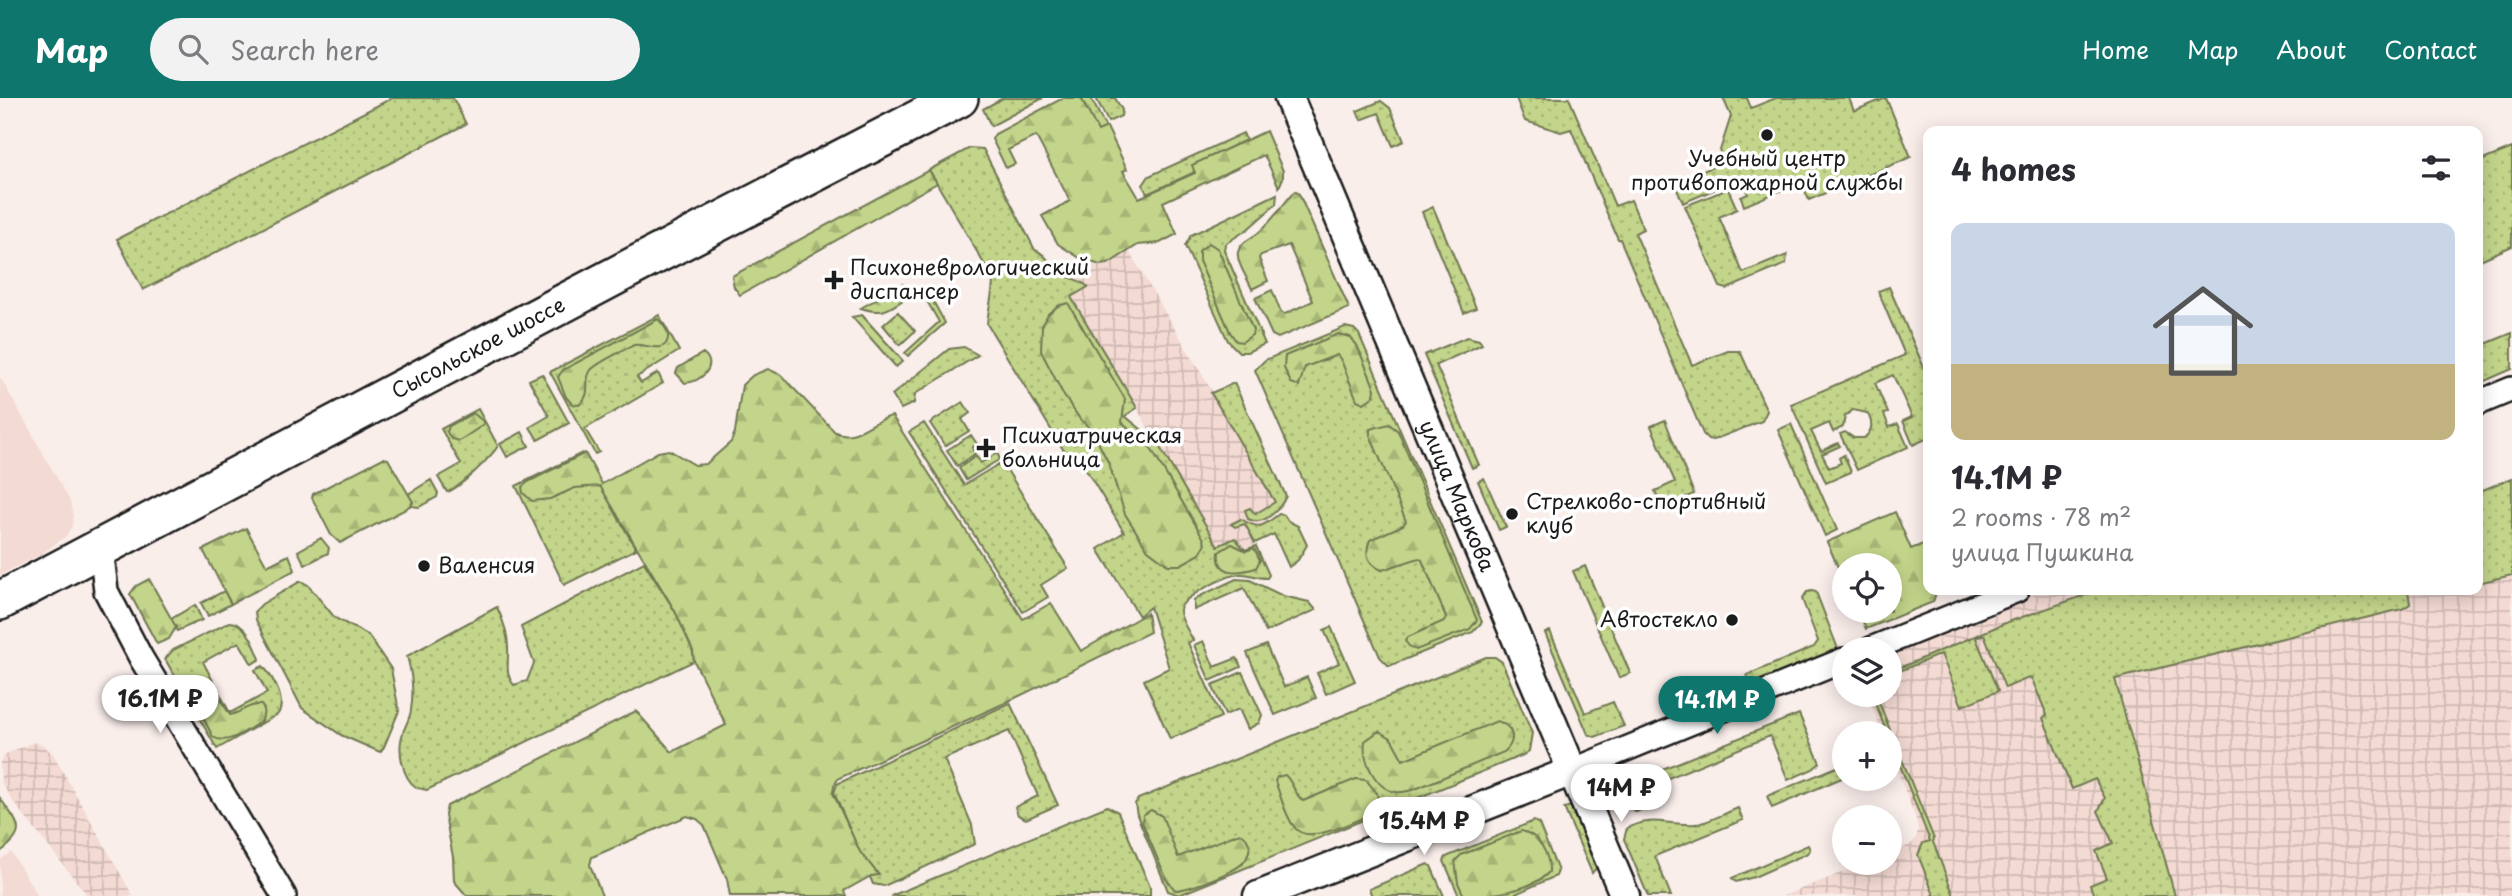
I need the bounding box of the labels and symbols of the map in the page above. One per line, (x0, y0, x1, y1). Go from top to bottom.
marker: Учебный центр противопожарной службы (1759, 127, 1775, 143)
place label: Учебный центр противопожарной службы (1631, 141, 1903, 197)
place label: Психоневрологический диспансер (850, 250, 1089, 306)
marker: Психоневрологический диспансер (824, 270, 844, 290)
street label: Сысольское шоссе (385, 287, 570, 406)
street label: улица Маркова (1412, 415, 1505, 576)
place label: Психиатрическая больница (1002, 418, 1182, 474)
marker: Психиатрическая больница (976, 438, 996, 458)
place label: Стрелково-спортивный клуб (1526, 484, 1766, 540)
marker: Стрелково-спортивный клуб (1504, 506, 1520, 522)
place label: Валенсия (438, 548, 535, 580)
marker: Валенсия (416, 558, 432, 574)
place label: Автостекло (1600, 602, 1718, 634)
marker: Автостекло (1724, 612, 1740, 628)
pin: 16.1M ₽ (95, 676, 225, 735)
pin: 14.1M ₽ (1652, 676, 1782, 736)
pin: 14M ₽ (1572, 764, 1670, 824)
pin: 15.4M ₽ (1359, 798, 1489, 857)

